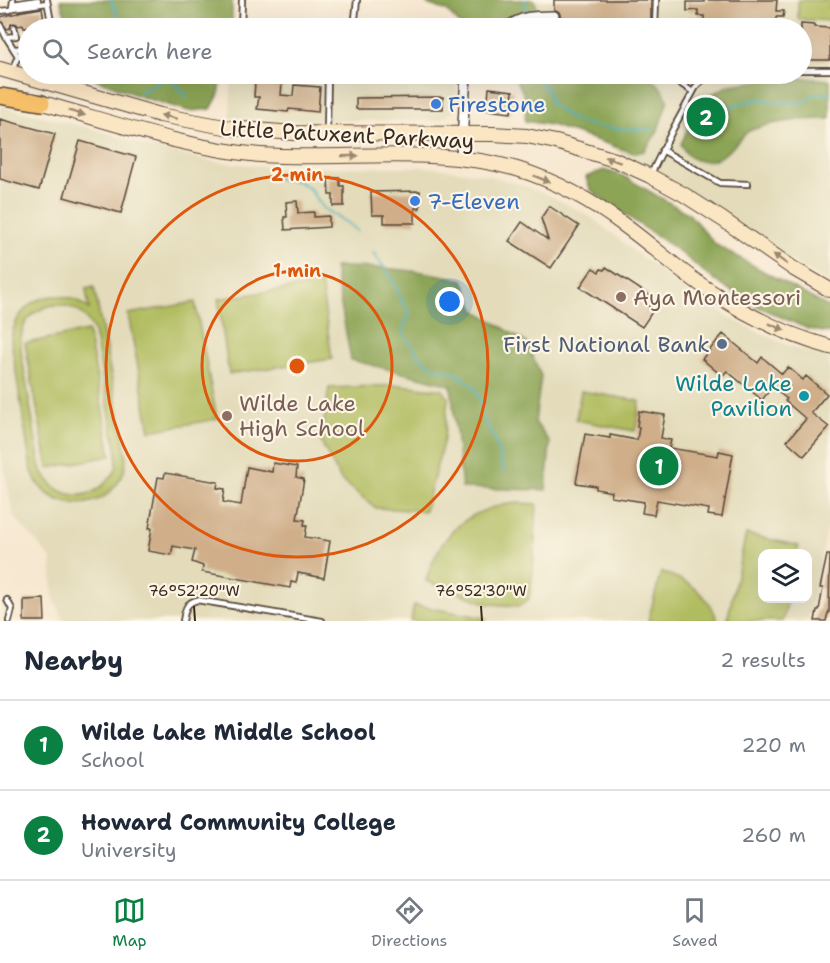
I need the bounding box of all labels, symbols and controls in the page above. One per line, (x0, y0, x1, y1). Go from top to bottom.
search box (18, 18, 812, 84)
icon: search (39, 35, 72, 68)
text: Search here (87, 37, 213, 66)
place label: Firestone (448, 90, 546, 119)
pin: 2 (686, 94, 726, 140)
marker: Firestone (429, 97, 443, 111)
one-way arrow (68, 109, 86, 118)
one-way arrow (159, 111, 178, 121)
street label: Little Patuxent Parkway (219, 113, 475, 156)
one-way arrow (341, 151, 360, 161)
one-way arrow (604, 155, 622, 164)
text: 2 min (271, 163, 323, 187)
one-way arrow (534, 174, 552, 184)
place label: 7-Eleven (427, 187, 520, 216)
marker: 7-Eleven (408, 194, 422, 208)
one-way arrow (773, 253, 789, 265)
text: 1 min (273, 259, 321, 283)
place label: Aya Montessori (633, 283, 801, 312)
your location (435, 287, 464, 316)
marker: Aya Montessori (614, 290, 628, 304)
one-way arrow (769, 323, 786, 332)
place label: First National Bank (503, 330, 710, 359)
marker: First National Bank (715, 337, 729, 351)
centre of rings (287, 356, 307, 376)
place label: Wilde Lake Pavilion (675, 369, 792, 423)
place label: Wilde Lake High School (239, 389, 365, 443)
marker: Wilde Lake Pavilion (797, 389, 811, 403)
marker: Wilde Lake High School (220, 409, 234, 423)
pin: 1 (640, 444, 678, 488)
map controls (758, 549, 812, 603)
button: layers (758, 549, 812, 603)
text: 76°52'20"W (148, 581, 240, 601)
text: 76°52'30"W (435, 581, 527, 601)
text: Nearby (24, 643, 123, 678)
text: 2 results (720, 647, 806, 673)
text: Wilde Lake Middle School (81, 718, 376, 747)
text: 1 (39, 732, 48, 758)
text: 220 m (742, 732, 806, 758)
text: School (81, 747, 144, 773)
text: Howard Community College (81, 808, 396, 837)
text: 2 (37, 822, 51, 848)
text: 260 m (741, 822, 806, 848)
text: University (81, 837, 177, 863)
tab: Map (112, 894, 147, 951)
tab: Directions (371, 894, 448, 951)
tab: Saved (672, 894, 718, 951)

